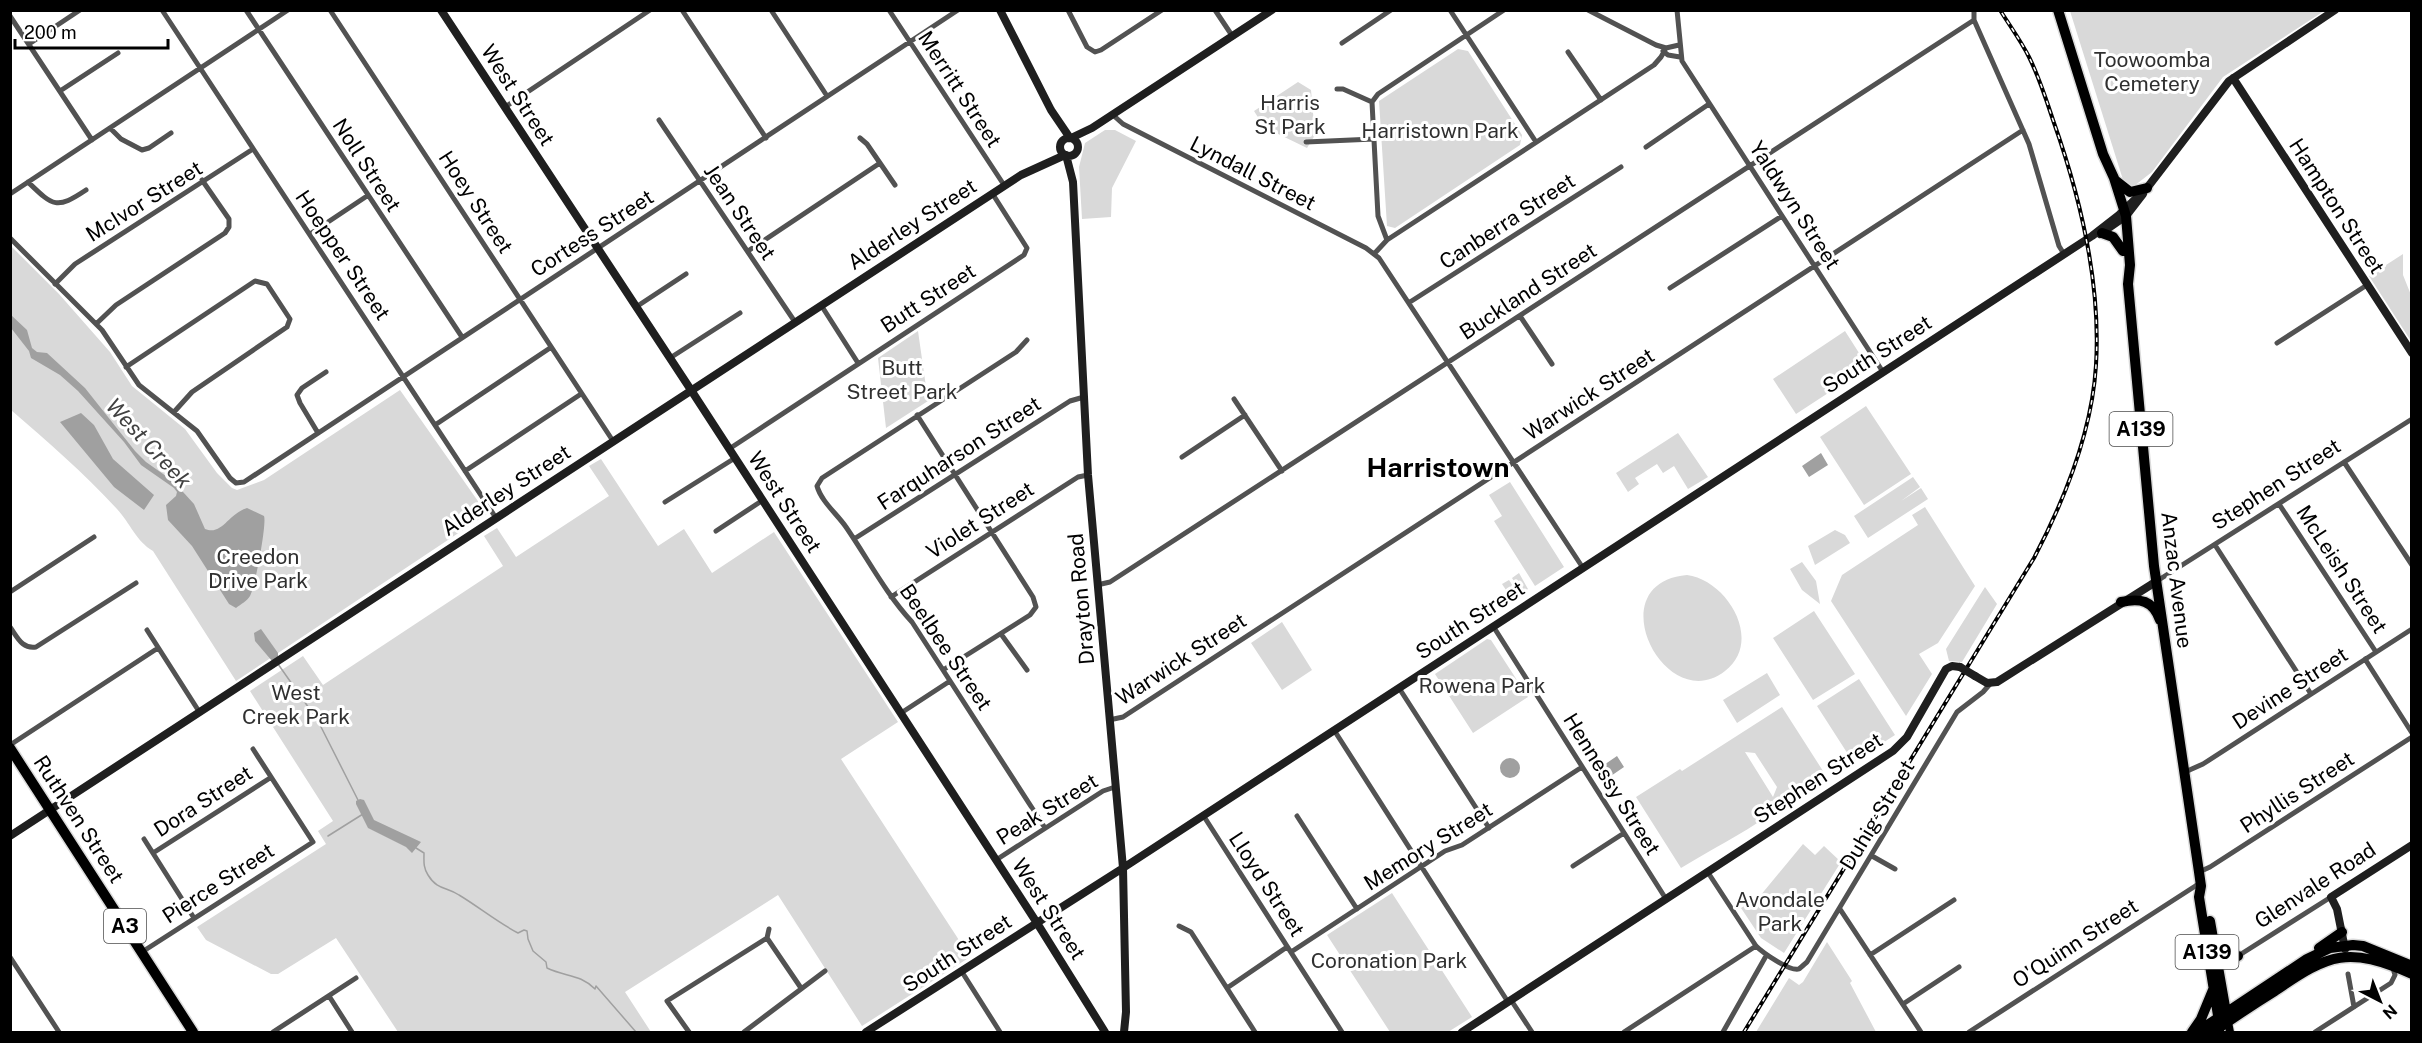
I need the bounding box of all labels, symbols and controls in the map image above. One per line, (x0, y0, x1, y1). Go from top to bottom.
scale bar (15, 12, 168, 50)
text: 200 m (24, 22, 77, 43)
street label: Merritt Street (913, 26, 1007, 152)
street label: West Street (476, 40, 560, 150)
park label: Toowoomba Cemetery (2094, 47, 2210, 96)
park label: Harris St Park (1254, 90, 1326, 139)
street label: Noll Street (328, 114, 406, 216)
park label: Harristown Park (1361, 118, 1519, 143)
street label: Lyndall Street (1186, 131, 1320, 215)
street label: Hampton Street (2284, 134, 2390, 278)
street label: Yaldwyn Street (1744, 136, 1846, 274)
street label: Hoey Street (434, 146, 518, 258)
street label: McIvor Street (81, 155, 207, 247)
street label: Jean Street (699, 159, 781, 265)
street label: Canberra Street (1435, 168, 1579, 274)
street label: Alderley Street (843, 173, 981, 275)
street label: Cortess Street (526, 184, 658, 282)
street label: Hoepper Street (290, 185, 396, 325)
street label: Buckland Street (1455, 237, 1601, 345)
street label: Butt Street (876, 258, 980, 338)
street label: South Street (1818, 310, 1936, 398)
street label: Warwick Street (1519, 343, 1659, 445)
park label: Butt Street Park (846, 355, 958, 404)
street label: Farquharson Street (873, 391, 1045, 515)
water label: West Creek (101, 393, 197, 493)
road number: A139 (2110, 412, 2172, 446)
street label: Stephen Street (2207, 433, 2345, 535)
street label: Alderley Street (437, 439, 575, 541)
street label: West Street (743, 447, 827, 557)
district label: Harristown (1367, 451, 1509, 483)
street label: Violet Street (922, 476, 1038, 564)
street label: McLeish Street (2291, 500, 2393, 638)
street label: Anzac Avenue (2156, 510, 2198, 650)
street label: Drayton Road (1063, 532, 1099, 666)
park label: Creedon Drive Park (208, 544, 308, 593)
street label: South Street (1411, 576, 1529, 664)
street label: Beelbee Street (895, 579, 997, 715)
street label: Warwick Street (1111, 608, 1251, 710)
street label: Devine Street (2228, 641, 2352, 735)
park label: Rowena Park (1418, 673, 1546, 698)
park label: West Creek Park (242, 680, 350, 729)
street label: Hennessy Street (1558, 708, 1666, 860)
street label: Stephen Street (1749, 727, 1887, 829)
street label: Phyllis Street (2235, 746, 2359, 838)
street label: Ruthven Street (28, 751, 130, 887)
street label: Duhig Street (1834, 756, 1920, 874)
street label: Dora Street (149, 760, 257, 842)
street label: Peak Street (992, 768, 1102, 850)
street label: Memory Street (1359, 797, 1497, 895)
street label: Lloyd Street (1224, 827, 1310, 941)
street label: Glenvale Road (2250, 837, 2380, 933)
street label: Pierce Street (157, 838, 279, 928)
street label: West Street (1007, 854, 1091, 964)
park label: Avondale Park (1735, 887, 1825, 936)
street label: O'Quinn Street (2008, 893, 2142, 993)
road number: A3 (104, 909, 146, 943)
street label: South Street (898, 909, 1016, 997)
road number: A139 (2176, 935, 2238, 969)
park label: Coronation Park (1311, 948, 1468, 973)
north arrow (2350, 971, 2410, 1031)
text: N (2379, 1001, 2401, 1023)

